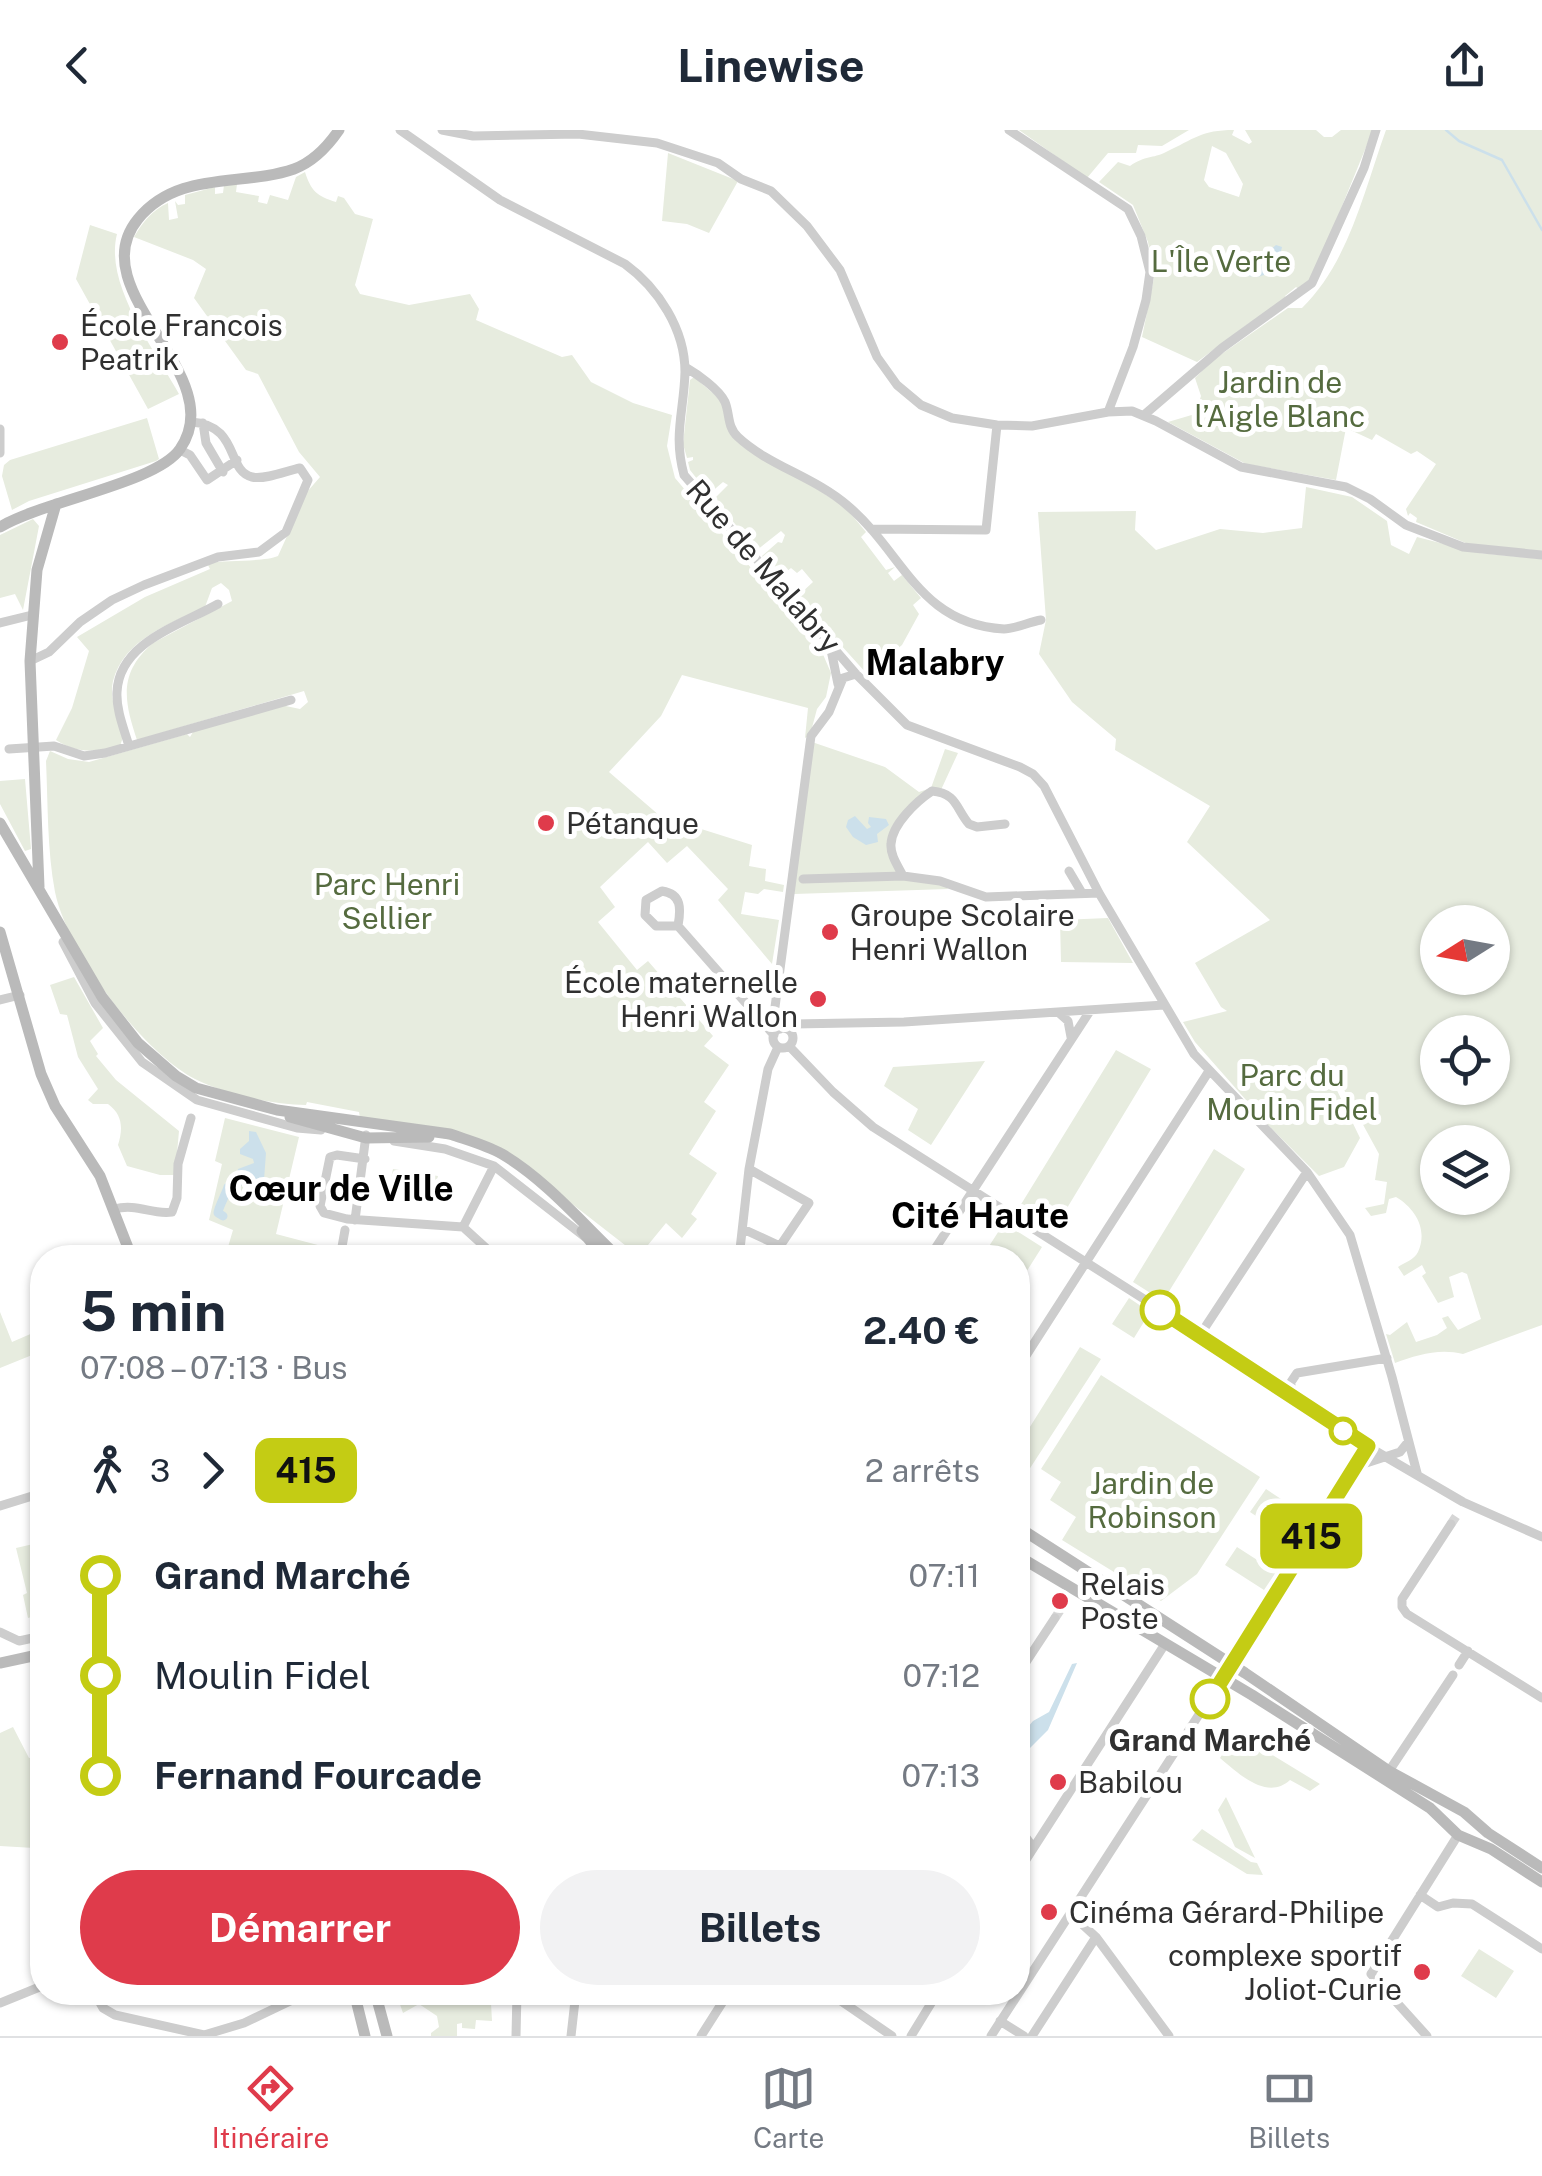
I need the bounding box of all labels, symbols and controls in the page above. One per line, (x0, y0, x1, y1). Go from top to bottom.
icon: back (50, 38, 105, 93)
icon: share (1437, 38, 1492, 93)
text: Linewise (677, 39, 865, 92)
park label: L'Île Verte (1151, 243, 1291, 279)
place label: École Francois Peatrik (80, 307, 283, 377)
marker: École Francois Peatrik (49, 331, 71, 353)
park label: Jardin de l’Aigle Blanc (1195, 364, 1365, 434)
street label: Rue de Malabry (679, 472, 849, 660)
district label: Malabry (866, 642, 1005, 683)
place label: Pétanque (566, 805, 699, 841)
marker: Pétanque (535, 812, 557, 834)
park label: Parc Henri Sellier (314, 866, 460, 936)
place label: Groupe Scolaire Henri Wallon (850, 897, 1075, 967)
north arrow (1420, 905, 1510, 995)
map controls (1420, 905, 1510, 1215)
marker: Groupe Scolaire Henri Wallon (819, 921, 841, 943)
place label: École maternelle Henri Wallon (564, 964, 798, 1034)
marker: École maternelle Henri Wallon (807, 988, 829, 1010)
button: locate (1420, 1015, 1510, 1105)
park label: Parc du Moulin Fidel (1206, 1057, 1378, 1127)
button: layers (1420, 1125, 1510, 1215)
district label: Cœur de Ville (228, 1168, 454, 1209)
district label: Cité Haute (891, 1195, 1069, 1236)
text: 5 min (80, 1279, 226, 1343)
unlabelled marker (1141, 1291, 1179, 1329)
text: 2.40 € (863, 1308, 980, 1353)
text: 07:08 – 07:13 · Bus (80, 1349, 348, 1386)
unlabelled marker (1330, 1418, 1356, 1444)
icon: walk (80, 1443, 135, 1498)
icon: forward (185, 1443, 240, 1498)
text: 415 (275, 1450, 337, 1491)
text: 3 (150, 1452, 170, 1489)
text: 2 arrêts (865, 1452, 980, 1489)
park label: Jardin de Robinson (1088, 1465, 1216, 1535)
line badge: 415 (1254, 1504, 1368, 1568)
text: 415 (1280, 1516, 1342, 1557)
text: Grand Marché (154, 1553, 411, 1598)
text: 07:11 (909, 1557, 980, 1594)
place label: Relais Poste (1080, 1566, 1165, 1636)
marker: Relais Poste (1049, 1590, 1071, 1612)
text: Moulin Fidel (154, 1653, 371, 1698)
text: 07:12 (902, 1657, 980, 1694)
marker: Grand Marché (1191, 1680, 1229, 1718)
place label: Grand Marché (1109, 1722, 1311, 1758)
text: Fernand Fourcade (154, 1753, 482, 1798)
text: 07:13 (901, 1757, 980, 1794)
place label: Babilou (1078, 1764, 1183, 1800)
marker: Babilou (1047, 1771, 1069, 1793)
button: Démarrer (80, 1870, 520, 1985)
button: Billets (540, 1870, 980, 1985)
place label: Cinéma Gérard-Philipe (1069, 1894, 1384, 1930)
marker: Cinéma Gérard-Philipe (1038, 1901, 1060, 1923)
place label: complexe sportif Joliot-Curie (1168, 1937, 1402, 2007)
marker: complexe sportif Joliot-Curie (1411, 1961, 1433, 1983)
tab: Itinéraire (212, 2061, 329, 2154)
tab: Carte (753, 2061, 824, 2154)
tab: Billets (1248, 2061, 1330, 2154)

